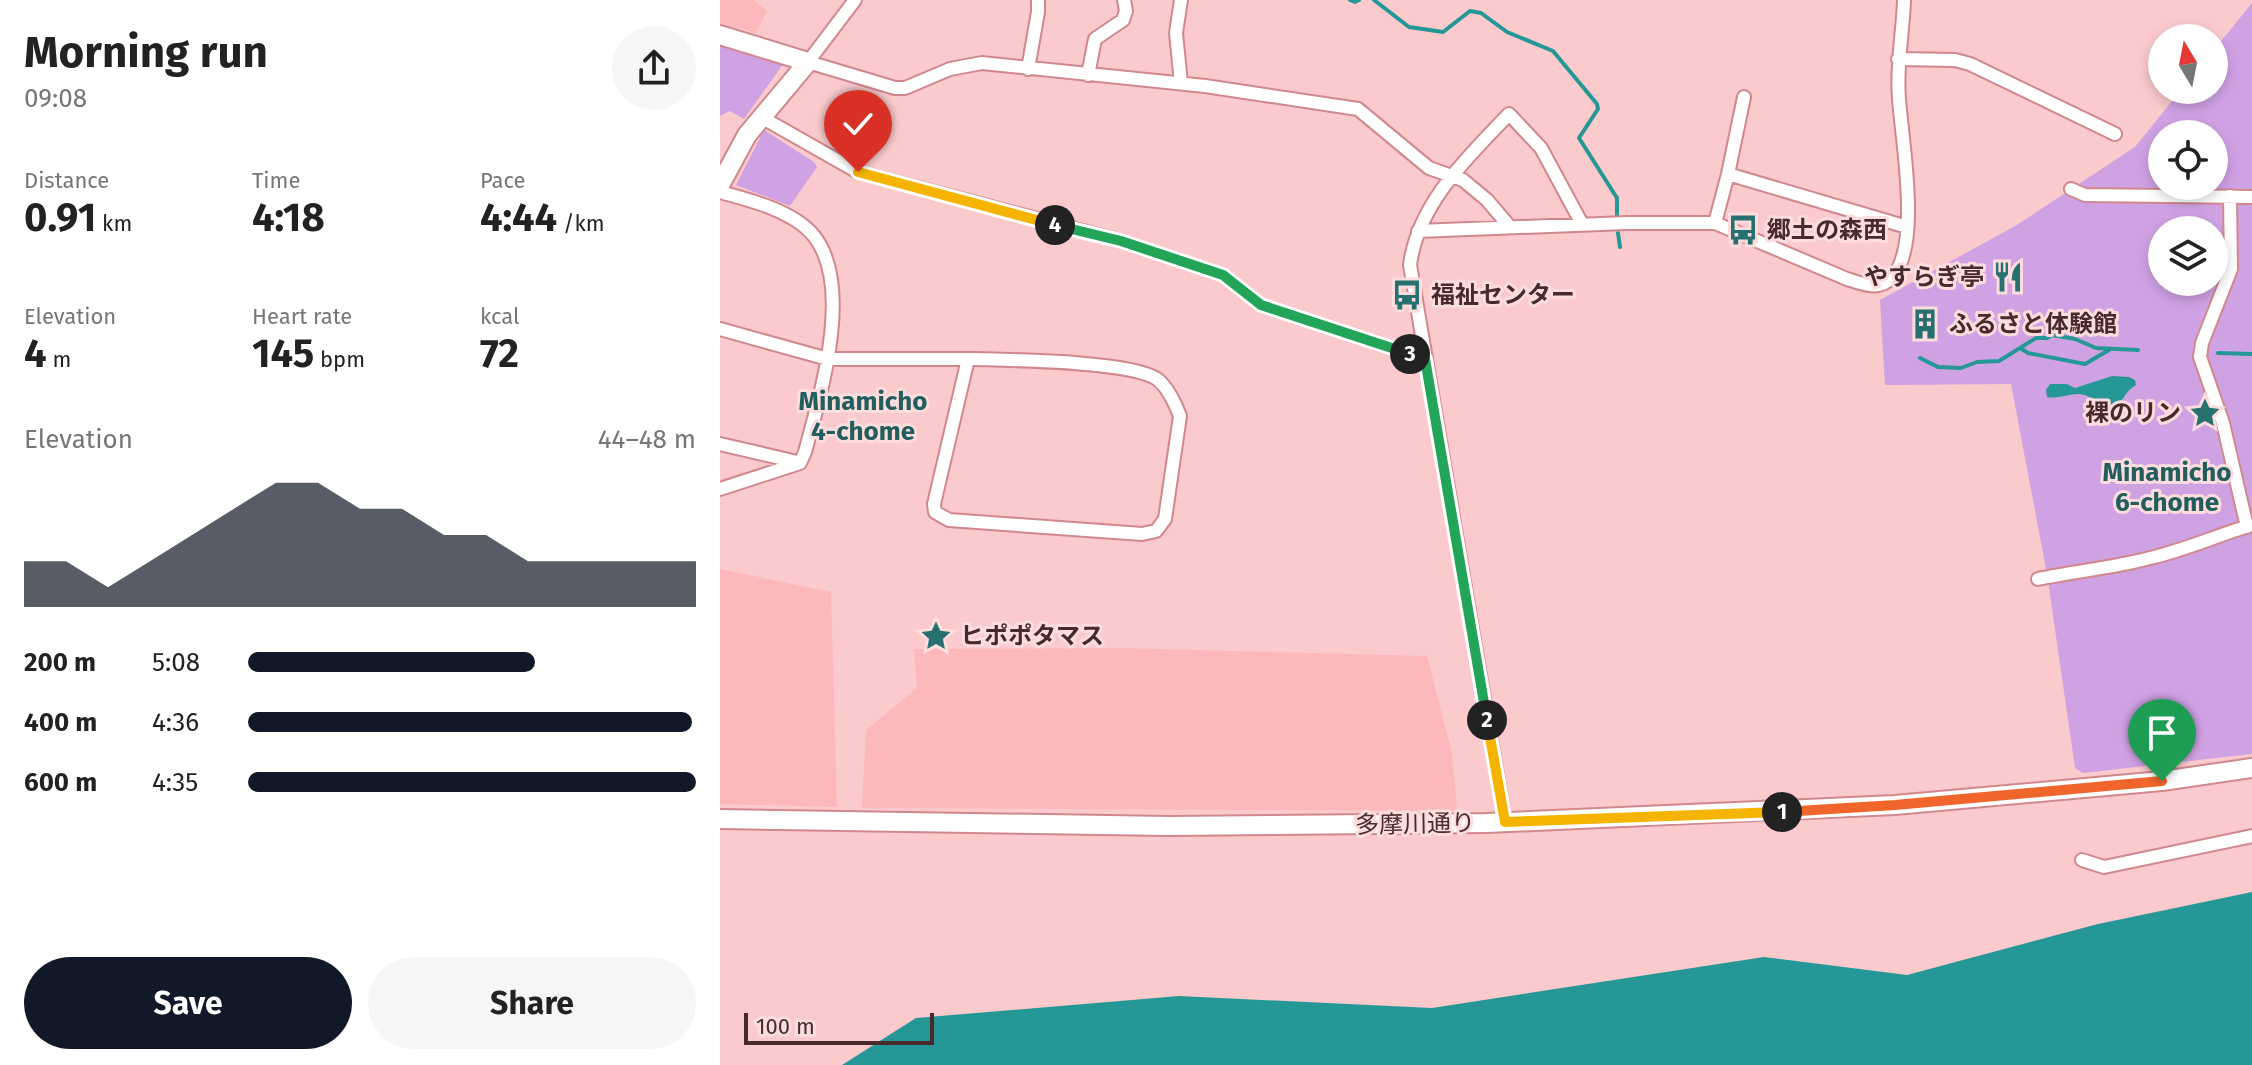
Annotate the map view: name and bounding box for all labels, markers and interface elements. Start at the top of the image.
north arrow [2148,24,2228,104]
map controls [2148,24,2228,296]
text: Morning run [24,26,268,79]
button: share [612,26,696,110]
text: 09:08 [24,83,87,114]
pin [824,90,892,172]
icon: check [836,102,880,146]
button: locate [2148,120,2228,200]
text: Distance [24,167,109,194]
text: Time [252,167,300,194]
text: Pace [480,167,526,194]
text: 0.91 [24,194,96,242]
text: 4:18 [252,194,325,242]
text: 4:44 [480,194,557,242]
pin: 4 [1035,205,1075,245]
text: km [96,210,132,237]
text: /km [557,210,605,237]
text: 4 [1049,211,1061,238]
bus stop icon: 郷土の森西 [1726,213,1760,247]
place label: 郷土の森西 [1767,216,1887,244]
button: layers [2148,216,2228,296]
restaurant icon: やすらぎ亭 [1991,260,2025,294]
place label: やすらぎ亭 [1864,263,1984,291]
bus stop icon: 福祉センター [1390,278,1424,312]
place label: 福祉センター [1431,281,1575,309]
text: Elevation [24,303,116,330]
text: Heart rate [252,303,352,330]
text: kcal [480,303,520,330]
building icon: ふるさと体験館 [1908,307,1942,341]
place label: ふるさと体験館 [1949,310,2117,338]
text: 4 [24,330,47,378]
text: 145 [252,330,314,378]
text: 72 [480,330,519,378]
pin: 3 [1390,334,1430,374]
text: 3 [1404,340,1416,367]
text: m [47,346,71,373]
text: bpm [314,346,365,373]
district label: Minamicho 4-chome [799,386,927,447]
place icon: 裸のリン [2188,396,2222,430]
place label: 裸のリン [2085,399,2181,427]
text: Elevation [24,424,133,455]
text: 44–48 m [598,424,696,455]
district label: Minamicho 6-chome [2103,457,2231,518]
place icon: ヒポポタマス [919,619,953,653]
place label: ヒポポタマス [960,622,1104,650]
text: 200 m [24,647,96,678]
text: 5:08 [152,647,200,678]
pin [2128,699,2196,781]
pin: 2 [1467,700,1507,740]
text: 2 [1481,706,1493,733]
text: 400 m [24,707,97,738]
text: 4:36 [152,707,199,738]
icon: arrive [2140,711,2184,755]
text: 600 m [24,767,97,798]
text: 4:35 [152,767,198,798]
pin: 1 [1762,792,1802,832]
text: 1 [1777,798,1787,825]
street label: 多摩川通り [1355,809,1475,839]
button: Save [24,957,352,1049]
button: Share [368,957,696,1049]
scale bar [744,1009,934,1045]
text: 100 m [756,1013,815,1040]

